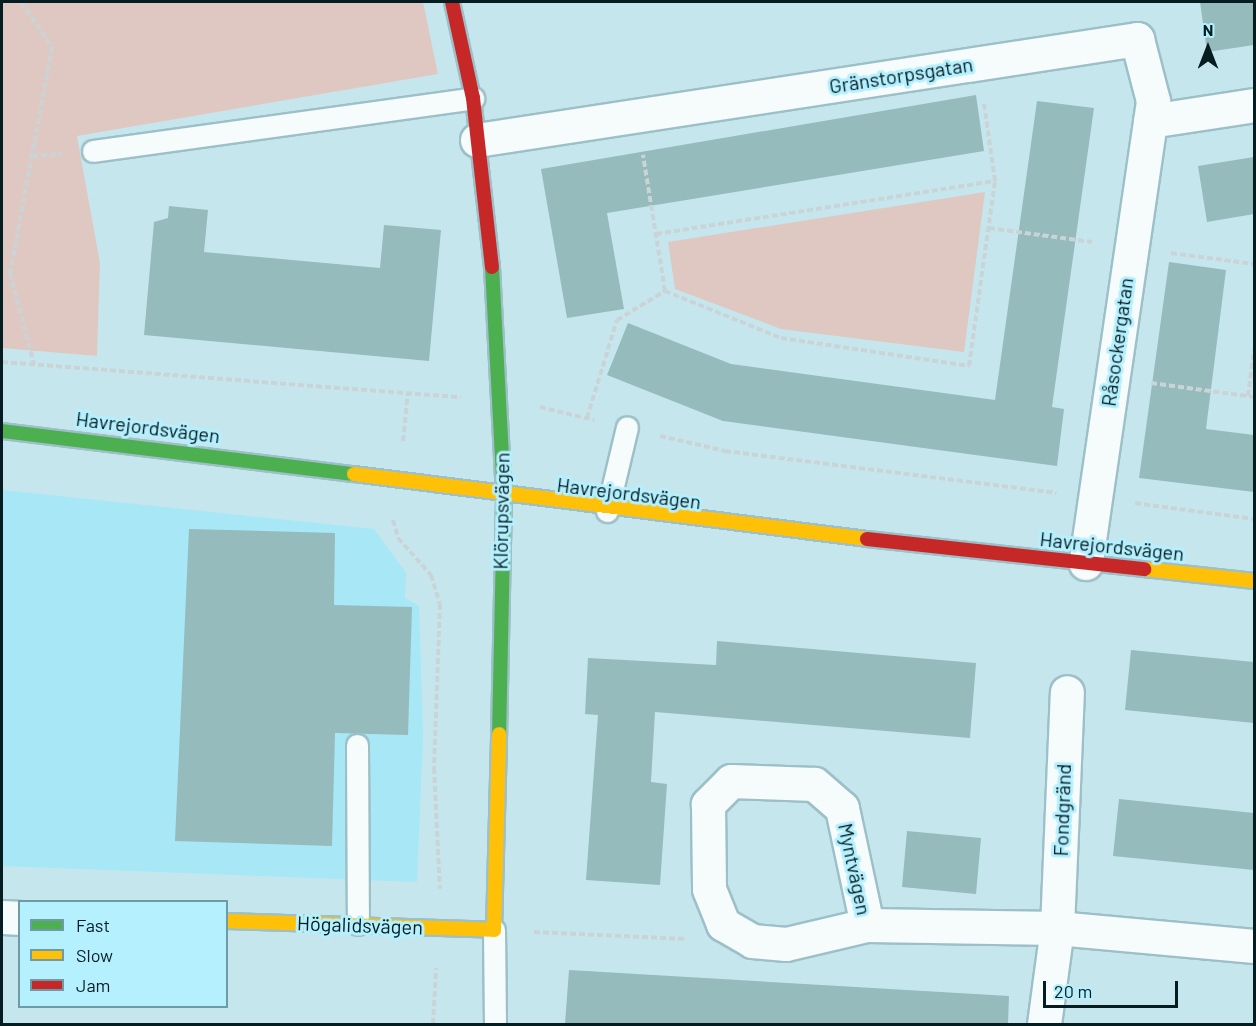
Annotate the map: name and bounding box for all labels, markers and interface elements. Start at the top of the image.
north arrow [1178,18,1238,78]
text: N [1203,20,1213,39]
street label: Gränstorpsgatan [828,52,974,98]
street label: Råsockergatan [1096,276,1138,408]
street label: Havrejordsvägen [75,406,221,448]
street label: Klörupsvägen [488,452,514,570]
street label: Havrejordsvägen [556,472,702,514]
street label: Havrejordsvägen [1039,526,1185,566]
street label: Fondgränd [1048,763,1076,857]
street label: Myntvägen [834,821,876,917]
legend [18,900,228,1008]
street label: Högalidsvägen [297,911,423,939]
text: Fast [76,914,110,936]
text: Slow [76,944,113,966]
scale bar [1046,969,1181,1007]
text: Jam [76,974,110,996]
text: 20 m [1054,980,1092,1002]

